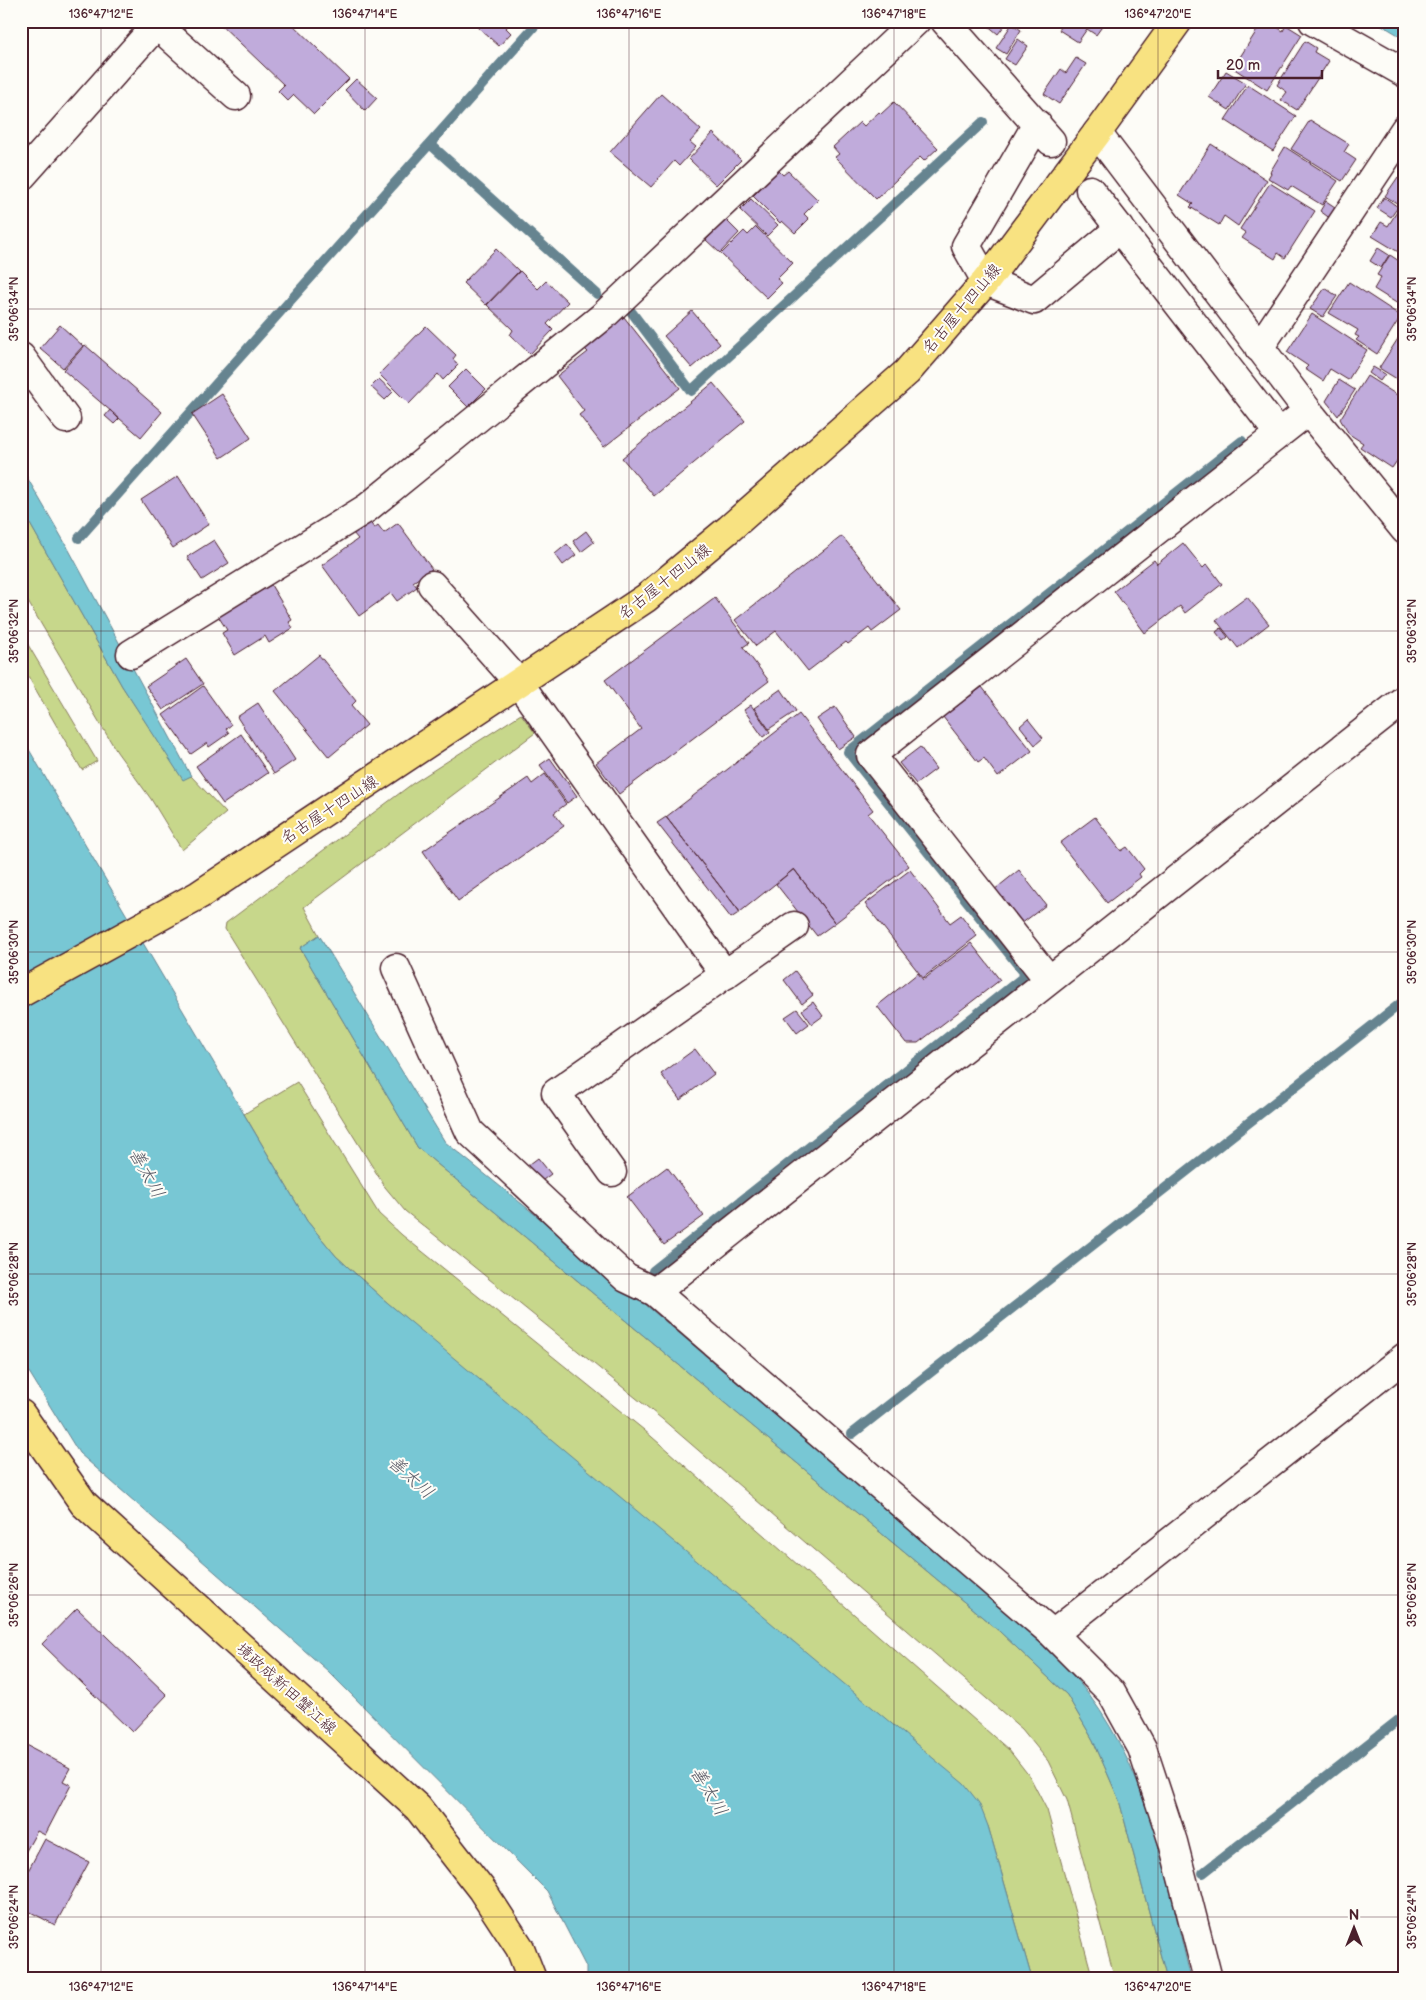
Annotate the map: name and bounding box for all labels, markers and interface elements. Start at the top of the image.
text: 136°47'12"E [69,7,133,22]
text: 136°47'14"E [333,7,398,22]
text: 136°47'16"E [597,7,662,22]
text: 136°47'18"E [862,7,926,22]
text: 136°47'20"E [1124,7,1192,22]
scale bar [1218,48,1322,80]
text: 20 m [1226,56,1260,75]
street label: 名古屋十四山線 [919,260,1005,358]
text: 35°06'34"N [7,277,22,341]
text: 35°06'34"N [1405,277,1420,341]
street label: 名古屋十四山線 [615,540,715,624]
text: 35°06'32"N [7,599,22,663]
text: 35°06'32"N [1405,599,1420,663]
street label: 名古屋十四山線 [278,772,382,849]
text: 35°06'30"N [7,920,22,984]
text: 35°06'30"N [1405,920,1420,984]
water label: 善太川 [124,1145,169,1202]
text: 35°06'28"N [7,1242,22,1306]
text: 35°06'28"N [1405,1242,1420,1306]
water label: 善太川 [384,1452,438,1503]
text: 35°06'26"N [7,1563,22,1627]
text: 35°06'26"N [1405,1563,1420,1627]
street label: 境政成新田蟹江線 [232,1639,340,1739]
water label: 善太川 [686,1763,731,1820]
text: 35°06'24"N [7,1885,22,1949]
text: 35°06'24"N [1405,1885,1420,1949]
north arrow [1328,1902,1378,1952]
text: N [1349,1907,1359,1924]
text: 136°47'12"E [69,1980,133,1995]
text: 136°47'14"E [333,1980,398,1995]
text: 136°47'16"E [597,1980,662,1995]
text: 136°47'18"E [862,1980,926,1995]
text: 136°47'20"E [1124,1980,1192,1995]

